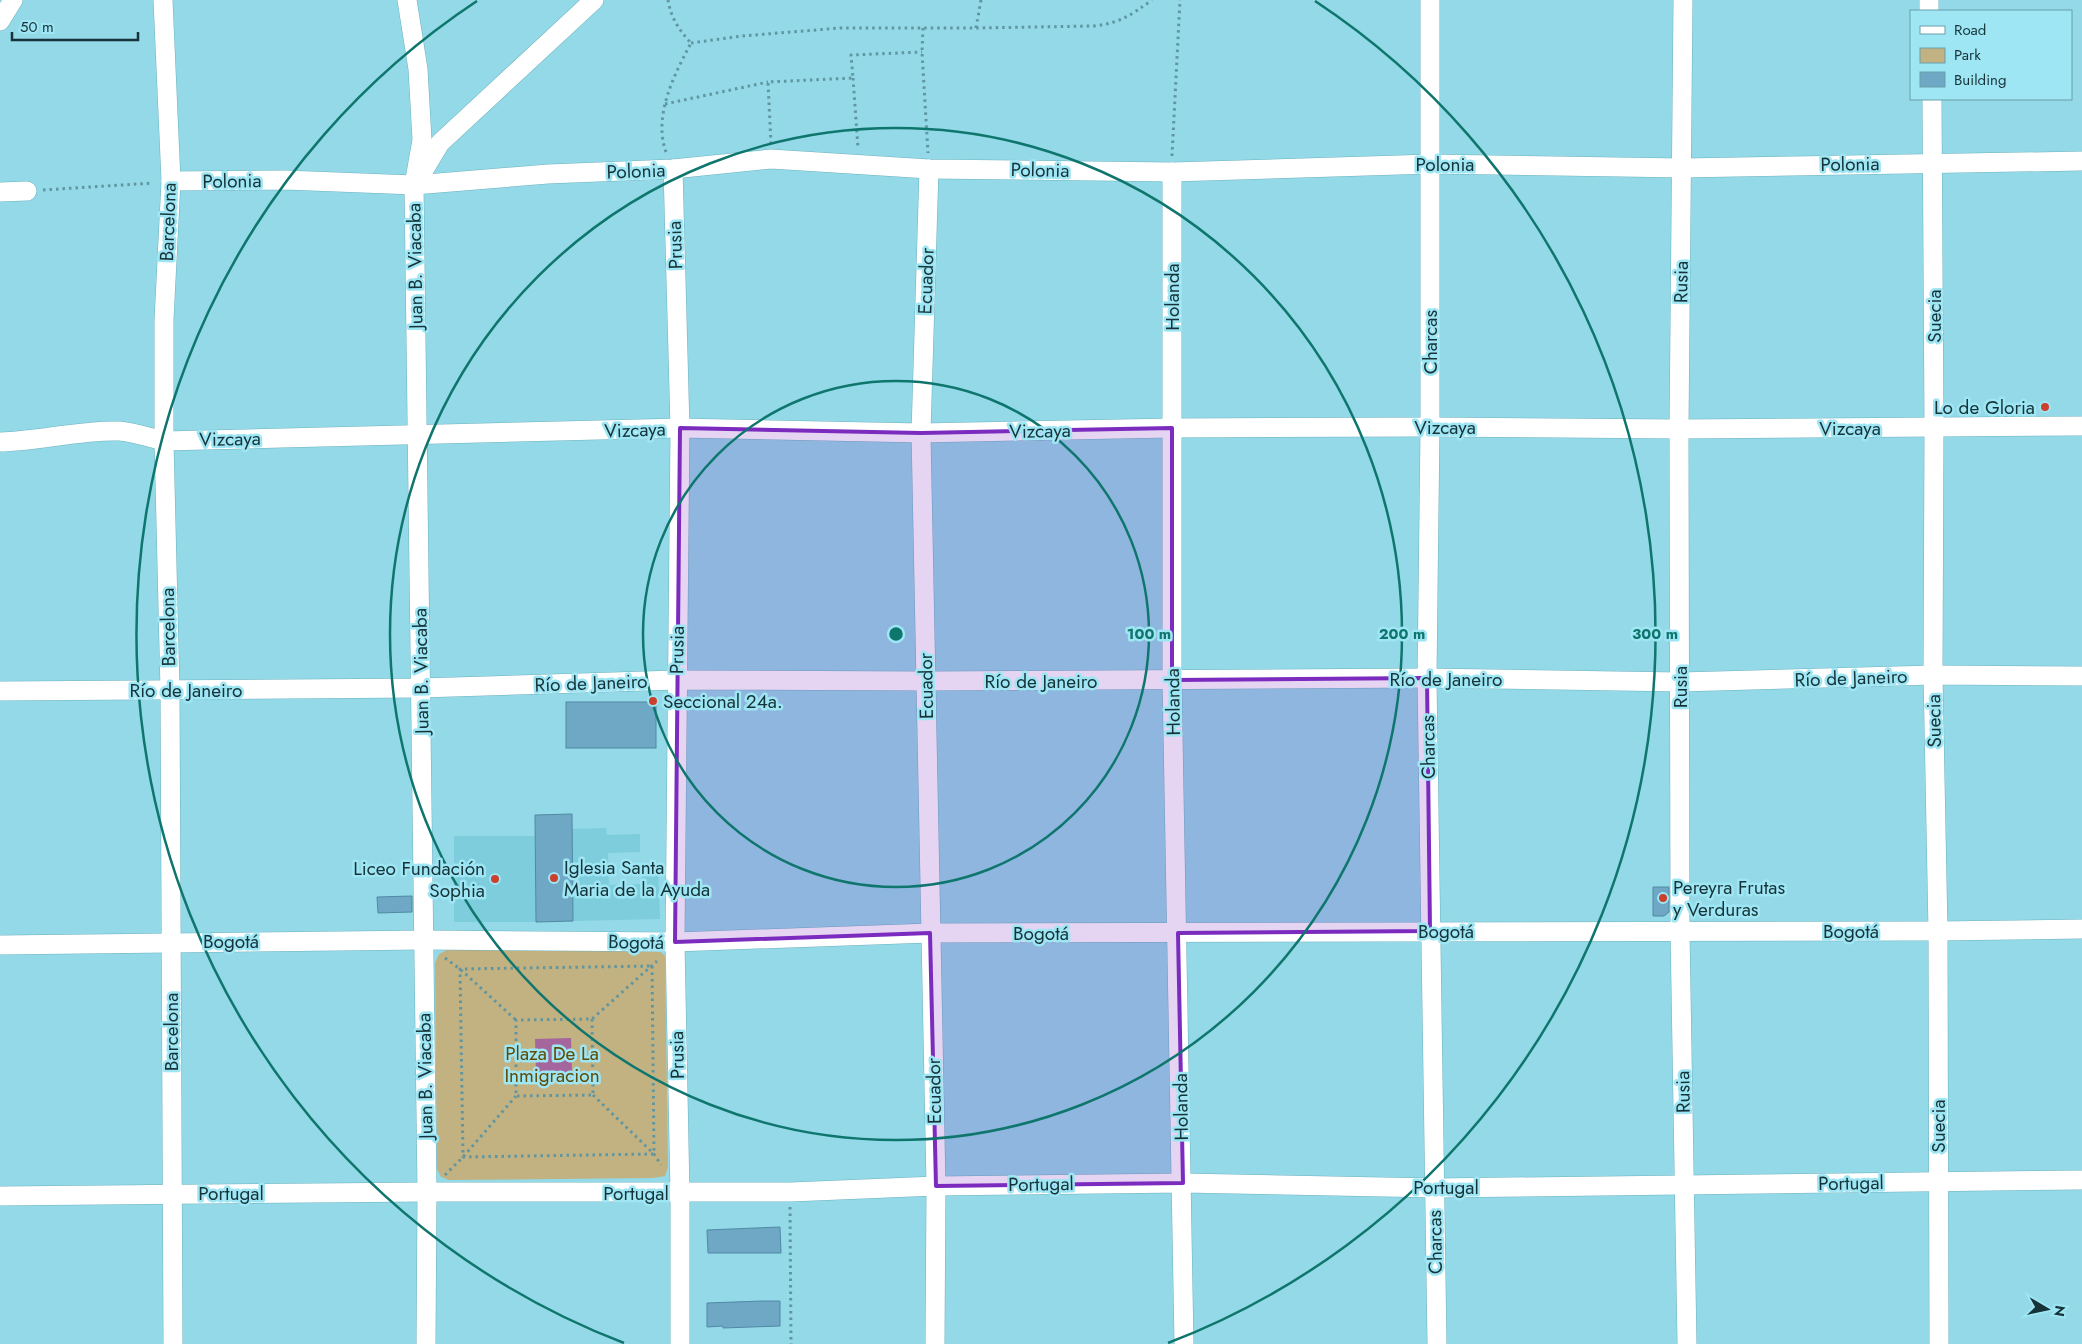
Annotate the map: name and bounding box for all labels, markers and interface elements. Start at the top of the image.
scale bar [12,10,139,42]
legend [1910,10,2072,100]
text: 50 m [20,16,54,38]
text: Road [1954,19,1986,41]
text: Park [1954,44,1981,66]
text: Building [1954,69,2006,91]
street label: Polonia [1820,150,1880,178]
street label: Polonia [1415,151,1475,178]
street label: Polonia [606,156,666,186]
street label: Polonia [1010,156,1070,184]
street label: Polonia [202,167,262,195]
street label: Barcelona [153,182,183,262]
street label: Juan B. Viacaba [400,203,430,332]
street label: Prusia [661,220,689,270]
street label: Ecuador [911,247,941,315]
street label: Rusia [1667,261,1695,303]
street label: Holanda [1159,263,1186,331]
street label: Suecia [1921,289,1948,343]
street label: Charcas [1417,310,1444,374]
place label: Lo de Gloria [1934,394,2035,421]
marker: Lo de Gloria [2039,401,2051,413]
street label: Vizcaya [1414,414,1476,441]
street label: Vizcaya [604,415,666,445]
street label: Vizcaya [1819,415,1881,442]
street label: Vizcaya [1009,417,1071,445]
street label: Vizcaya [199,425,261,453]
street label: Barcelona [154,587,182,667]
street label: Juan B. Viacaba [406,608,436,737]
text: 100 m [1127,623,1171,645]
text: 200 m [1379,623,1425,645]
text: 300 m [1632,623,1678,645]
centre of rings [887,625,905,643]
street label: Prusia [663,626,691,674]
street label: Ecuador [912,652,940,719]
street label: Río de Janeiro [1794,663,1908,693]
street label: Río de Janeiro [1390,666,1502,693]
street label: Rusia [1667,666,1694,708]
street label: Río de Janeiro [534,668,648,698]
street label: Río de Janeiro [985,668,1097,695]
street label: Holanda [1159,668,1187,736]
street label: Río de Janeiro [130,677,242,704]
place label: Seccional 24a. [663,688,783,715]
street label: Suecia [1920,694,1948,748]
marker: Seccional 24a. [647,695,659,707]
street label: Charcas [1414,714,1442,779]
place label: Iglesia Santa Maria de la Ayuda [564,854,710,903]
place label: Liceo Fundación Sophia [353,855,485,904]
marker: Iglesia Santa Maria de la Ayuda [548,872,560,884]
marker: Liceo Fundación Sophia [489,873,501,885]
place label: Pereyra Frutas y Verduras [1673,874,1785,923]
marker: Pereyra Frutas y Verduras [1657,892,1669,904]
street label: Bogotá [1418,918,1474,945]
street label: Bogotá [1823,918,1879,945]
street label: Bogotá [1013,920,1069,947]
street label: Bogotá [203,928,259,955]
street label: Bogotá [608,928,664,956]
street label: Barcelona [158,993,185,1071]
street label: Juan B. Viacaba [410,1013,440,1142]
street label: Prusia [663,1031,691,1079]
park label: Plaza De La Inmigracion [504,1040,600,1089]
street label: Ecuador [920,1057,948,1124]
street label: Rusia [1669,1071,1697,1113]
street label: Holanda [1167,1073,1195,1141]
street label: Suecia [1925,1099,1952,1153]
street label: Portugal [1818,1169,1884,1197]
street label: Portugal [1008,1170,1074,1198]
street label: Portugal [1413,1174,1479,1201]
street label: Portugal [198,1180,264,1207]
street label: Portugal [603,1180,669,1207]
street label: Charcas [1421,1209,1449,1274]
north arrow [2022,1284,2072,1334]
text: N [2049,1304,2071,1318]

